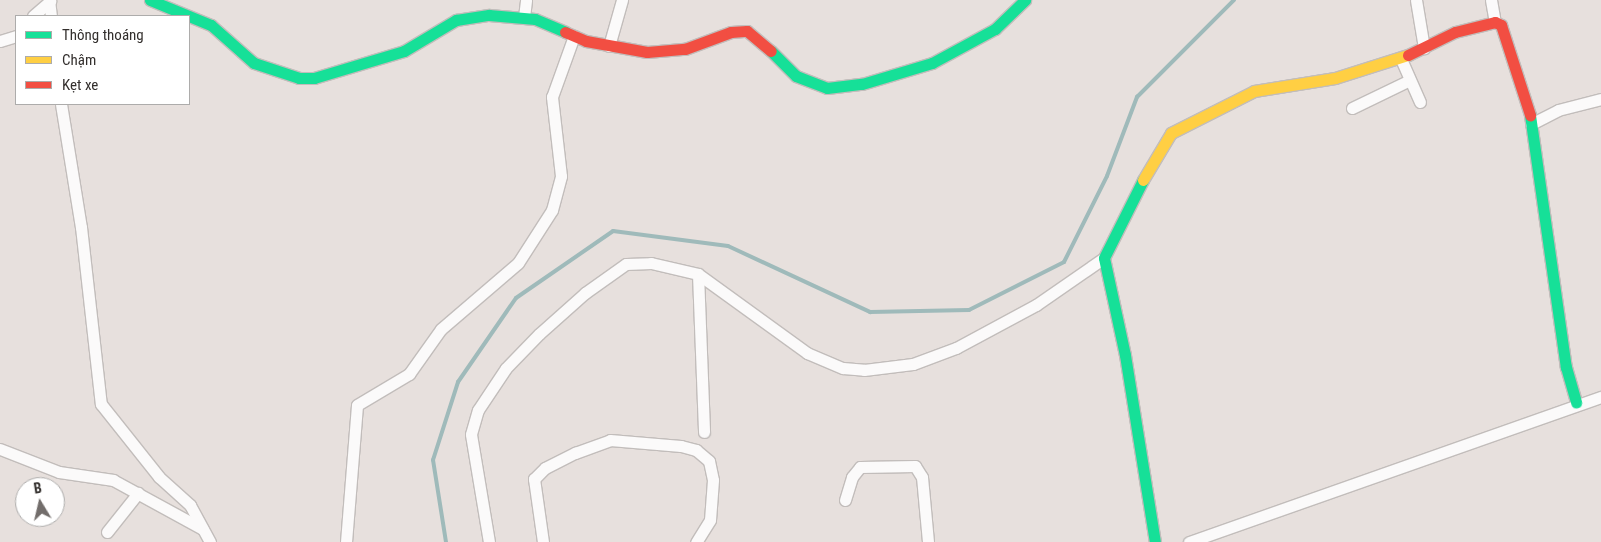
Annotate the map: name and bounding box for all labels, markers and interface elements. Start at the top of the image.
legend [15,15,190,105]
text: Thông thoáng [62,26,144,44]
text: Chậm [62,51,96,69]
text: Kẹt xe [62,76,98,94]
north arrow [15,477,65,527]
text: B [33,480,43,497]

